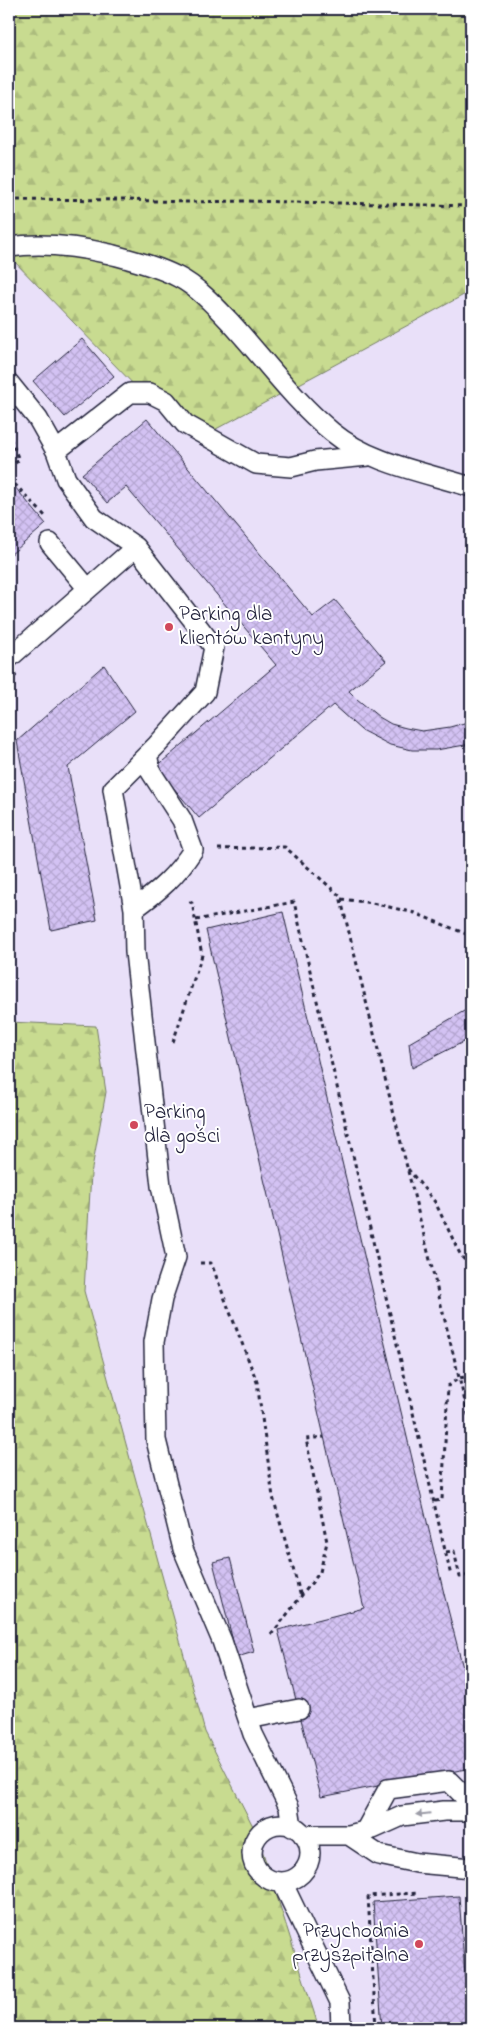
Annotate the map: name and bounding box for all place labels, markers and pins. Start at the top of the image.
place label: Parking dla klientów kantyny [179,600,324,656]
marker: Parking dla klientów kantyny [163,621,175,633]
place label: Parking dla gości [144,1098,220,1154]
marker: Parking dla gości [128,1119,140,1131]
place label: Przychodnia przyszpitalna [292,1917,409,1973]
marker: Przychodnia przyszpitalna [413,1938,425,1950]

